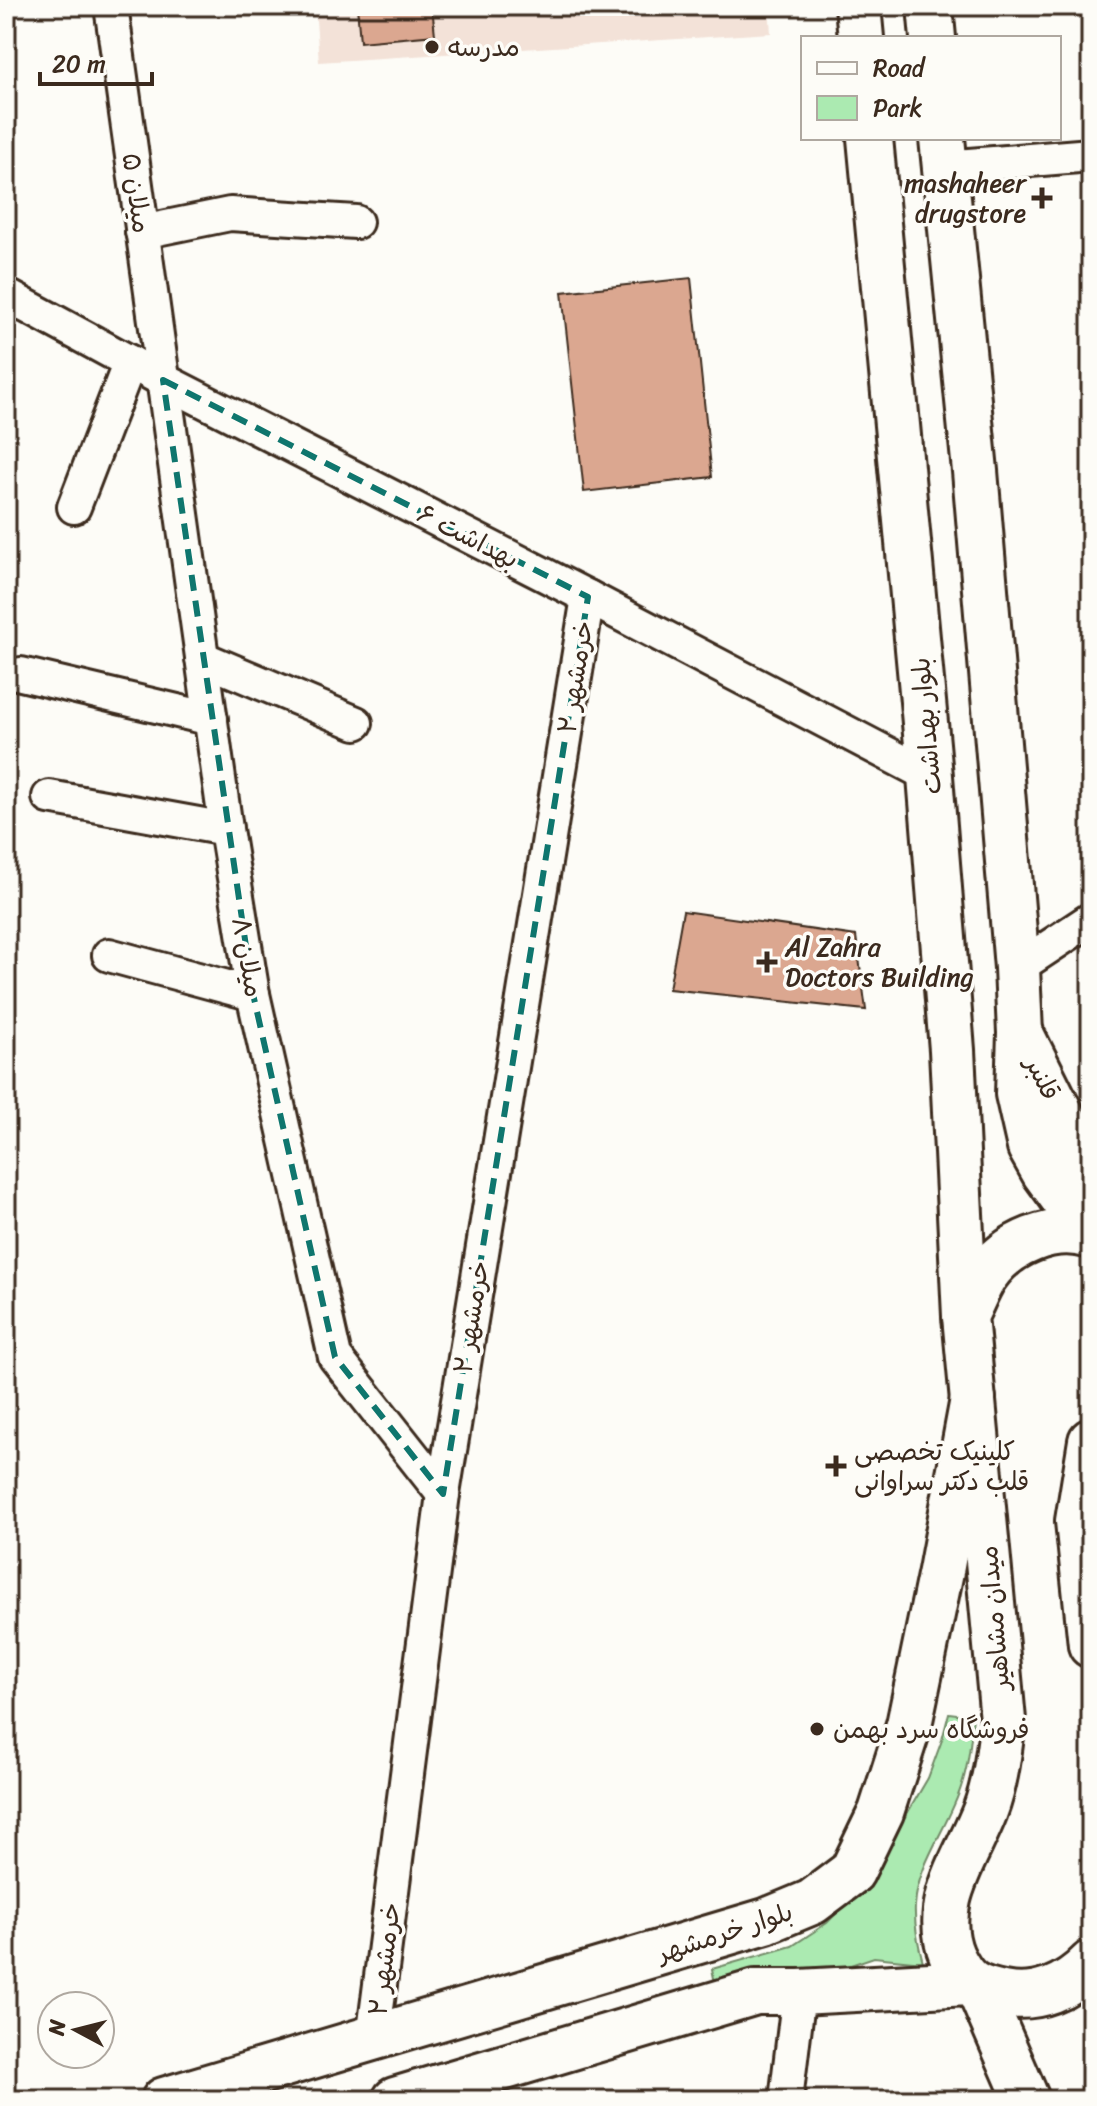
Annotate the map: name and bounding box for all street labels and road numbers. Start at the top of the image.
street label: میلان ۵ [109,150,165,236]
street label: بهداشت ۶ [409,491,527,581]
street label: خرمشهر ۲ [543,617,607,737]
street label: بلوار بهداشت [897,655,955,797]
street label: میلان ۸ [218,913,278,1001]
street label: قلنبر [1011,1046,1074,1108]
street label: خرمشهر ۲ [439,1257,503,1377]
street label: میدان مشاهیر [965,1544,1023,1694]
street label: بلوار خرمشهر [649,1888,799,1976]
street label: خرمشهر ۲ [354,1900,414,2018]

